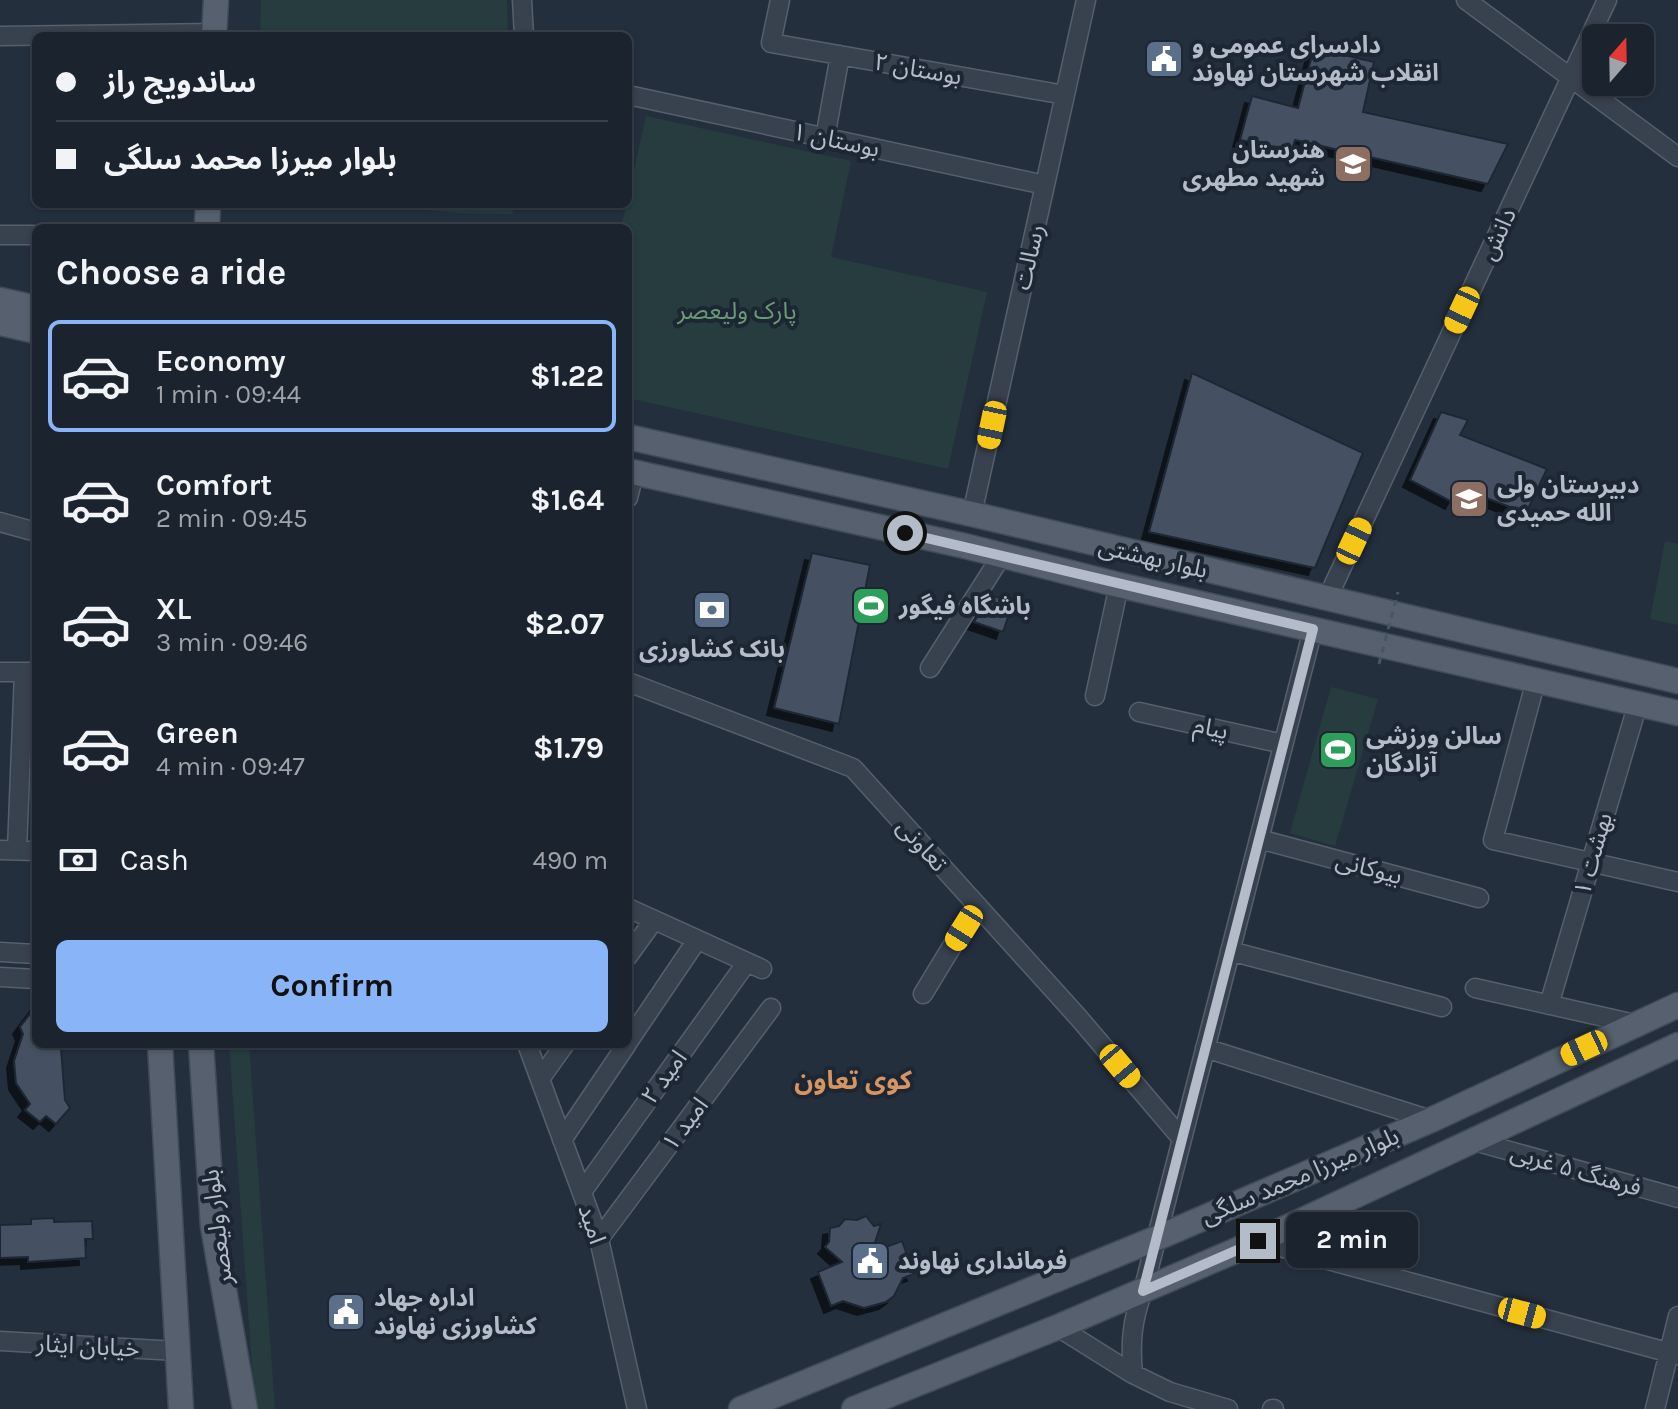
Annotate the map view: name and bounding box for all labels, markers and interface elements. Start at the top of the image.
north arrow [1582,24,1654,96]
map controls [1582,24,1654,96]
place label: دادسرای عمومی و انقلاب شهرستان نهاوند [1192,31,1439,88]
public building icon: دادسرای عمومی و انقلاب شهرستان نهاوند [1143,38,1185,80]
street label: بوستان ۲ [872,48,964,90]
text: ساندویج راز [104,64,256,100]
street label: بوستان ۱ [790,117,882,163]
place label: هنرستان شهید مطهری [1182,136,1325,192]
text: بلوار میرزا محمد سلگی [104,141,397,177]
school or university icon: هنرستان شهید مطهری [1332,143,1374,185]
street label: دانش [1474,204,1522,264]
street label: رسالت [1008,222,1050,292]
text: Choose a ride [56,251,286,293]
car [1441,283,1483,337]
park label: پارک ولیعصر [676,297,797,326]
icon: car [60,340,132,412]
text: Economy [156,343,286,379]
text: $1.22 [530,358,604,394]
text: 1 min · 09:44 [156,379,301,410]
car [975,399,1009,451]
icon: car [60,464,132,536]
text: Comfort [156,467,272,503]
place label: دبیرستان ولی الله حمیدی [1497,471,1639,527]
school or university icon: دبیرستان ولی الله حمیدی [1448,478,1490,520]
text: $1.64 [530,482,604,518]
text: 2 min · 09:45 [156,503,308,534]
car [1333,514,1375,568]
route start [887,515,923,551]
street label: بلوار بهشتی [1096,532,1210,584]
sports icon: باشگاه فیگور [850,585,892,627]
icon: car [60,588,132,660]
bank icon: بانک کشاورزی [691,589,733,631]
text: XL [156,591,191,627]
place label: باشگاه فیگور [898,592,1031,620]
text: $2.07 [525,606,604,642]
text: 3 min · 09:46 [156,627,308,658]
place label: بانک کشاورزی [639,635,785,663]
street label: پیام [1190,711,1231,749]
icon: car [60,712,132,784]
text: Green [156,715,239,751]
place label: سالن ورزشی آزادگان [1366,722,1502,778]
sports icon: سالن ورزشی آزادگان [1317,729,1359,771]
text: $1.79 [533,730,604,766]
text: 4 min · 09:47 [156,751,305,782]
street label: بهشت ۱ [1568,809,1618,899]
street label: تعاونی [891,813,953,877]
icon: cash [56,838,100,882]
text: Cash [120,842,189,878]
text: 490 m [532,845,608,876]
street label: بیوکانی [1333,846,1405,890]
car [941,901,987,955]
button: Confirm [56,940,608,1032]
car [1557,1027,1611,1069]
car [1095,1040,1145,1092]
street label: امید ۲ [635,1045,693,1109]
district label: کوی تعاون [794,1065,913,1096]
street label: امید ۱ [656,1092,714,1156]
street label: بلوار میرزا محمد سلگی [1197,1122,1403,1230]
street label: فرهنگ ۵ غربی [1507,1138,1645,1202]
street label: بلوار ولیعصر [196,1168,238,1287]
street label: امید [572,1201,612,1247]
callout: 2 min [1286,1213,1418,1269]
route end [1240,1223,1276,1259]
text: 2 min [1316,1224,1388,1255]
public building icon: فرمانداری نهاوند [849,1240,891,1282]
place label: فرمانداری نهاوند [898,1247,1067,1275]
place label: اداره جهاد کشاورزی نهاوند [374,1284,538,1340]
public building icon: اداره جهاد کشاورزی نهاوند [325,1291,367,1333]
car [1496,1295,1548,1331]
street label: خیابان ایثار [35,1329,140,1363]

